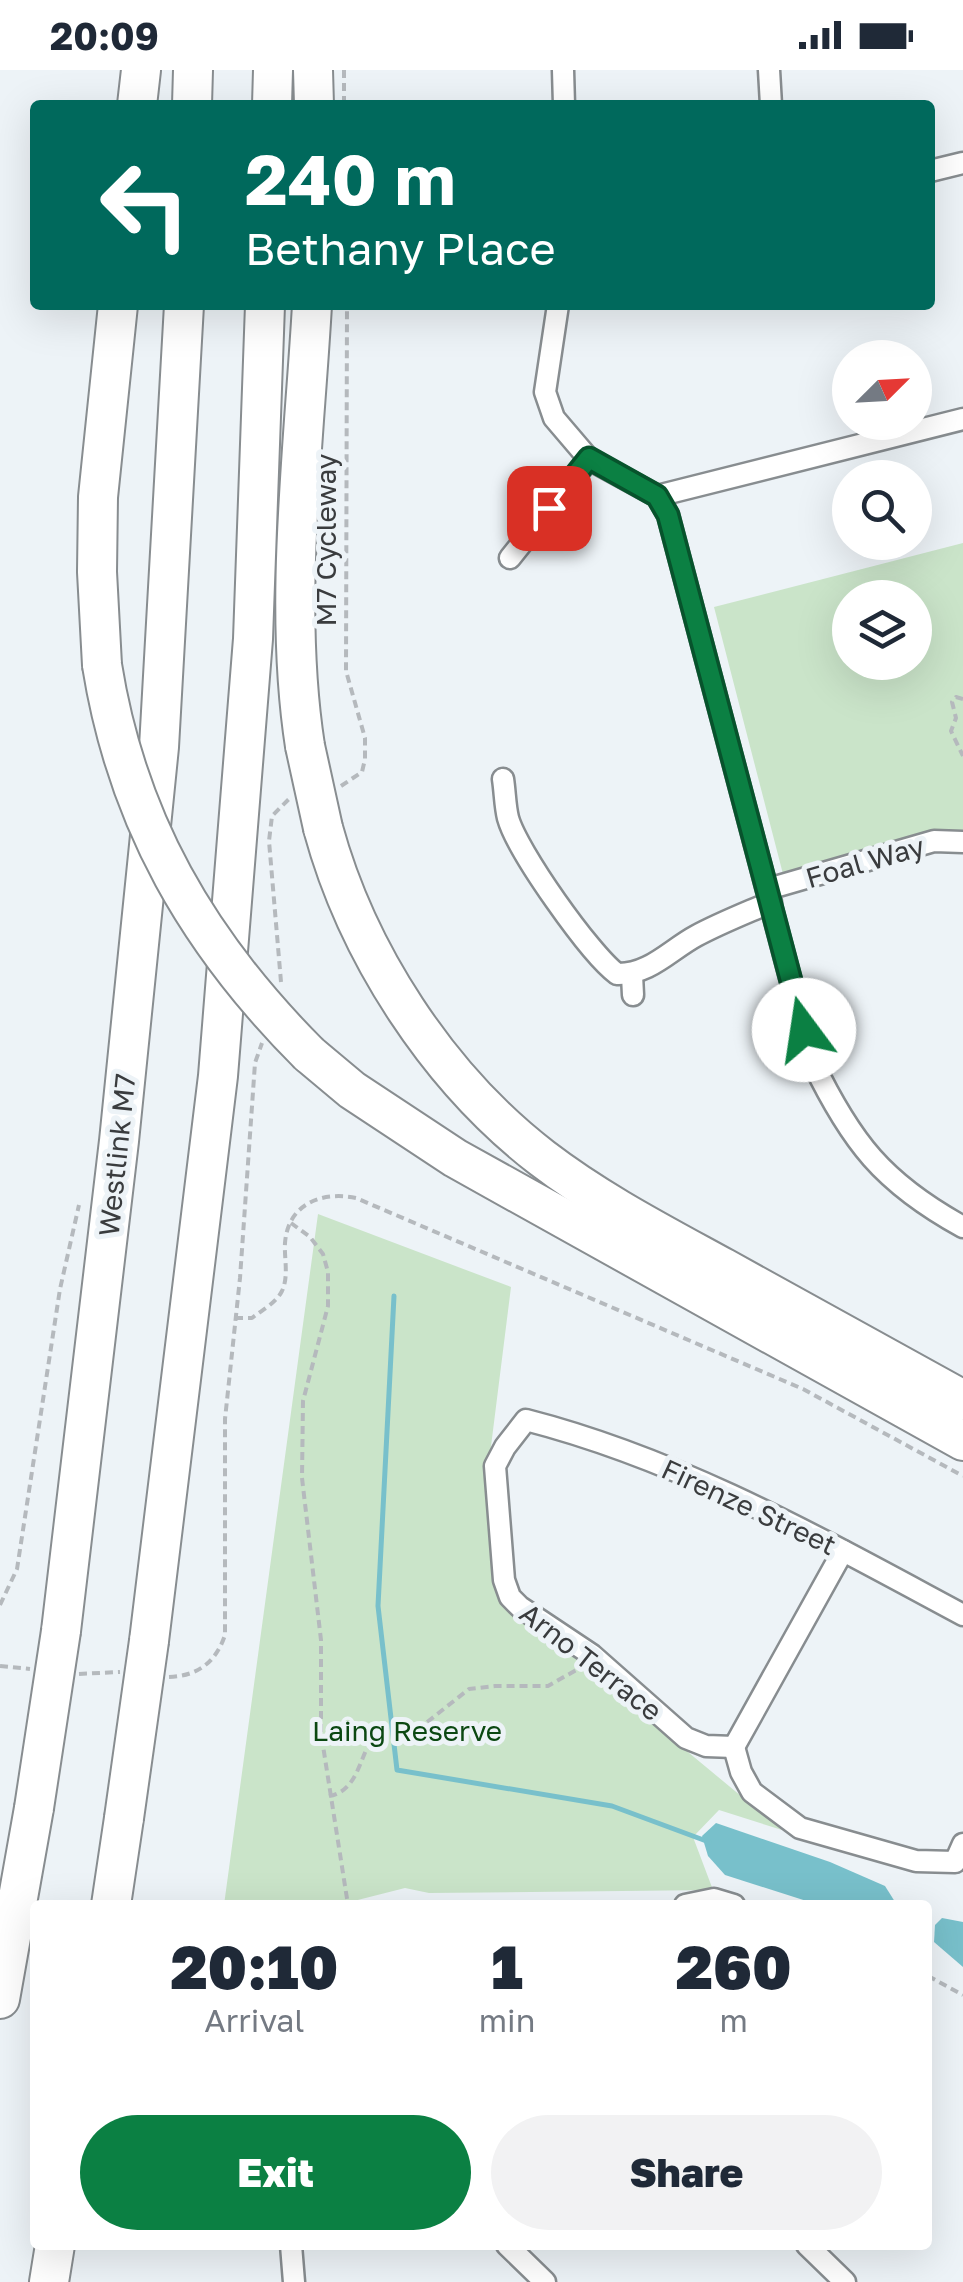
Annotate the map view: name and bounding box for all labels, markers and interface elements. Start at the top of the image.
text: 20:09 [50,13,159,58]
text: 240 m [245,136,456,220]
icon: left [80,140,210,270]
text: Bethany Place [245,221,556,275]
north arrow [832,340,932,440]
map controls [832,340,932,680]
street label: M7 Cycleway [309,453,342,627]
button: search [832,460,932,560]
pin [507,466,592,551]
icon: arrive [522,481,577,536]
button: layers [832,580,932,680]
street label: Foal Way [802,829,928,894]
position arrow [752,978,856,1082]
street label: Westlink M7 [92,1072,141,1238]
street label: Firenze Street [657,1452,842,1561]
street label: Arno Terrace [514,1596,669,1727]
park label: Laing Reserve [312,1714,502,1747]
text: 20:10 [170,1930,338,2002]
text: 1 [491,1930,523,2002]
text: 260 [676,1930,792,2002]
text: Arrival [204,2001,305,2039]
text: min [479,2001,535,2039]
text: m [719,2001,748,2039]
button: Exit [80,2115,471,2230]
button: Share [491,2115,882,2230]

